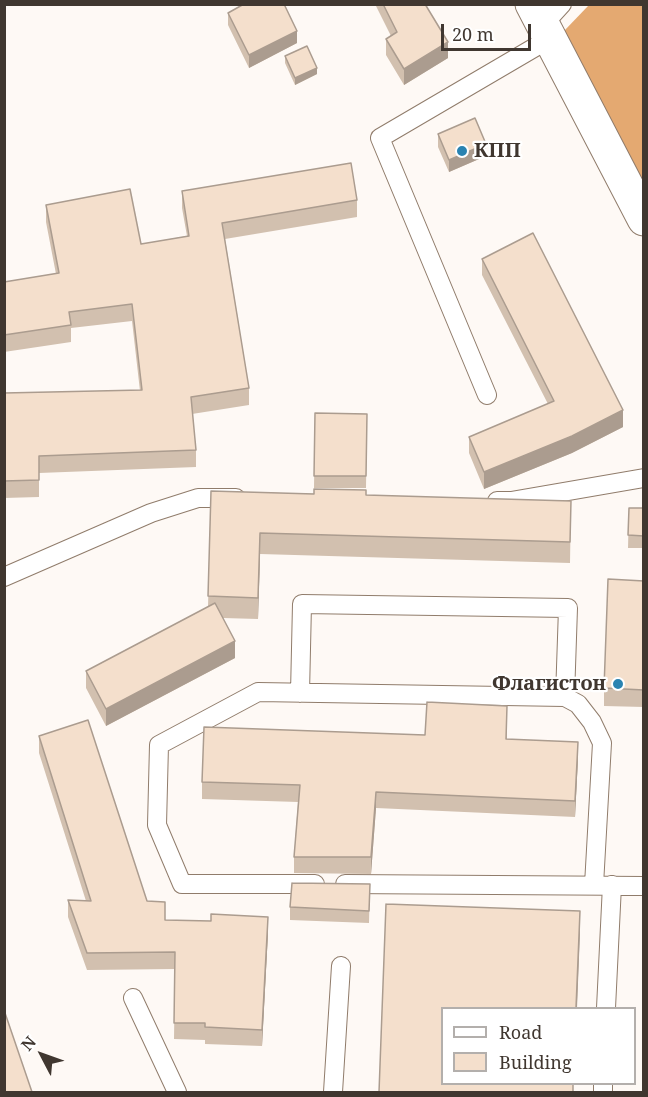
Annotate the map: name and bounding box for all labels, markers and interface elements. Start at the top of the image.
scale bar [444,12,534,50]
text: 20 m [452,22,494,46]
place label: КПП [474,139,521,163]
marker: КПП [455,144,469,158]
place label: Флагистон [492,672,606,696]
marker: Флагистон [611,677,625,691]
legend [441,1007,636,1085]
text: Road [499,1020,542,1044]
north arrow [12,1025,72,1085]
text: N [16,1031,41,1055]
text: Building [499,1050,572,1074]

